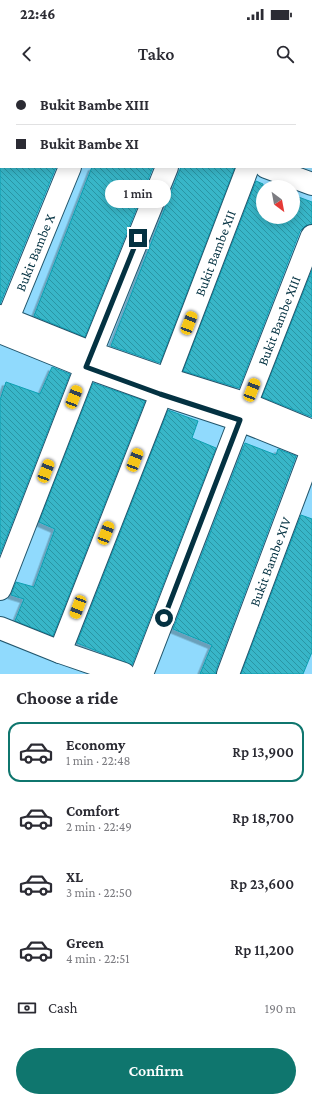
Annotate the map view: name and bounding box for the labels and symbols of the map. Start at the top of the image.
callout: 1 min [105,180,171,208]
north arrow [256,180,300,224]
street label: Bukit Bambe XII [191,208,239,298]
street label: Bukit Bambe X [12,211,58,294]
route end [129,229,147,247]
street label: Bukit Bambe XIII [254,274,304,368]
car [179,310,199,336]
car [242,377,262,403]
car [64,384,84,410]
car [125,447,145,473]
car [36,458,56,484]
street label: Bukit Bambe XIV [246,515,294,609]
car [96,520,116,546]
car [68,594,88,620]
route start [155,609,173,627]

